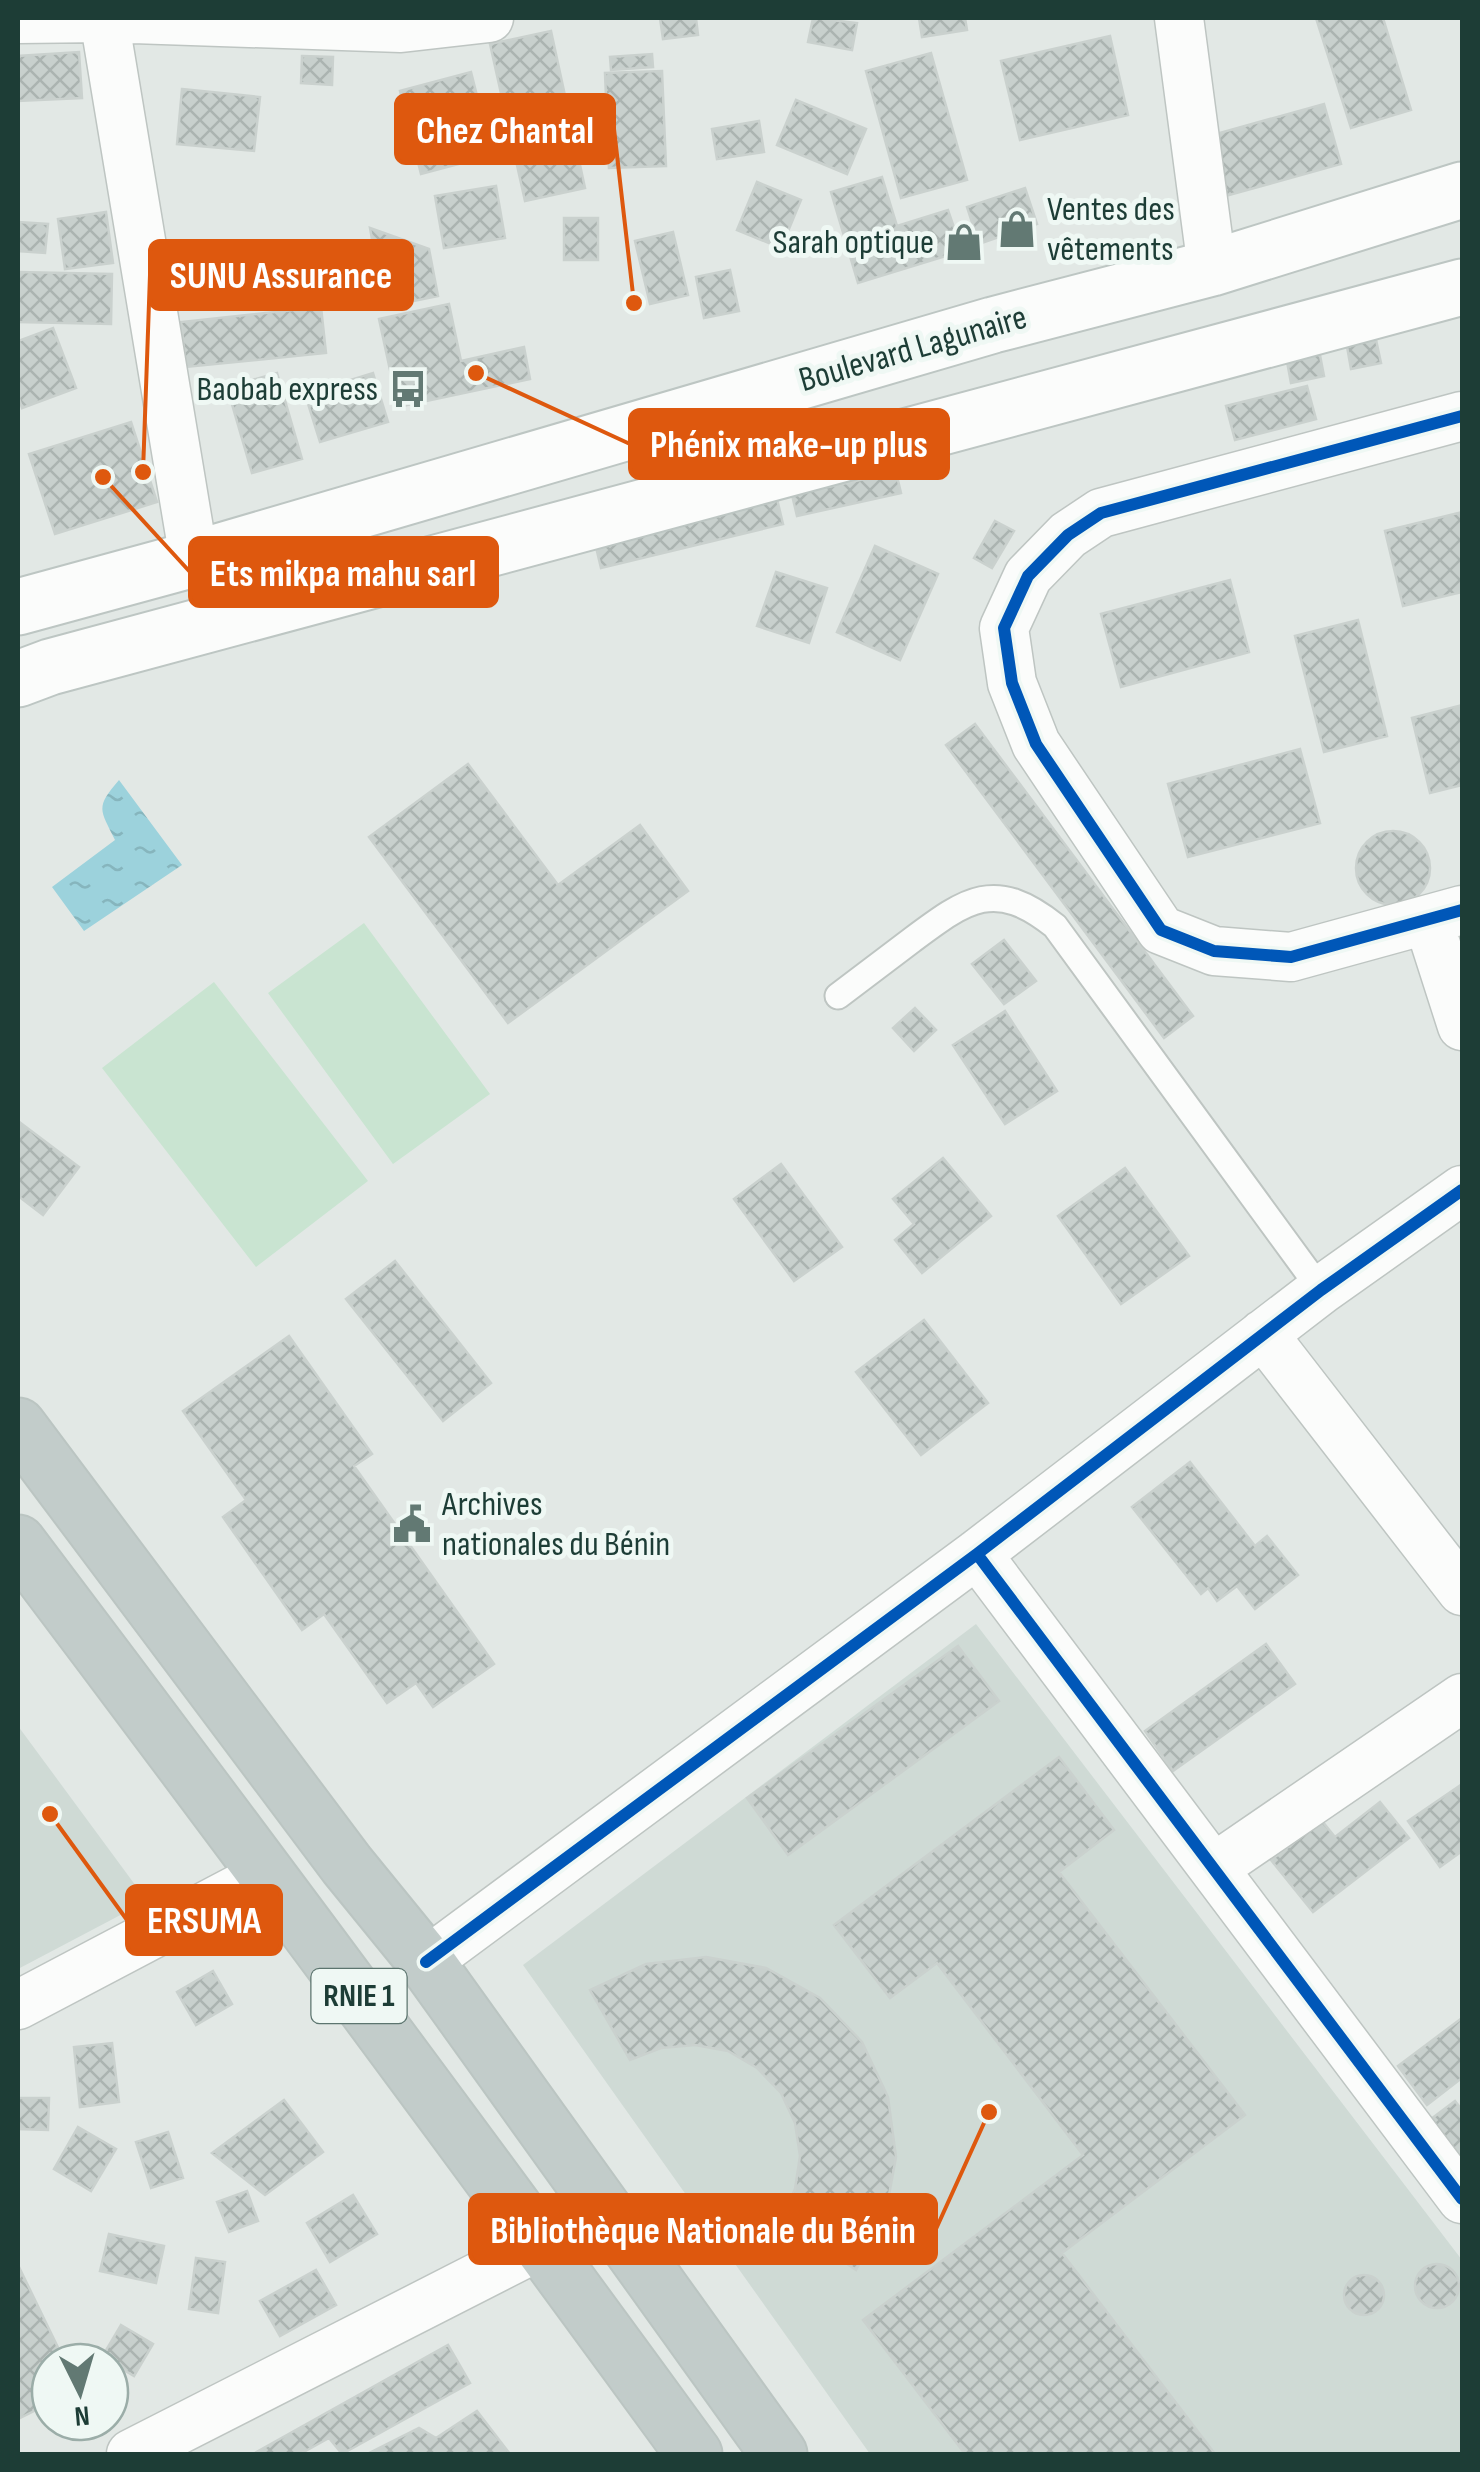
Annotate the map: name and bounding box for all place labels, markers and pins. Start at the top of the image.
callout: Chez Chantal [396,95,614,163]
place label: Ventes des vêtements [1047,188,1175,271]
shop icon: Ventes des vêtements [996,208,1038,250]
place label: Sarah optique [773,221,934,264]
shop icon: Sarah optique [943,221,985,263]
callout: SUNU Assurance [150,241,412,309]
place label: Baobab express [197,368,378,411]
bus stop icon: Baobab express [387,368,429,410]
callout: Phénix make-up plus [630,410,948,478]
callout: Ets mikpa mahu sarl [190,538,497,606]
place label: Archives nationales du Bénin [441,1483,670,1566]
public building icon: Archives nationales du Bénin [391,1503,433,1545]
callout: ERSUMA [127,1886,281,1954]
callout: Bibliothèque Nationale du Bénin [470,2195,936,2263]

